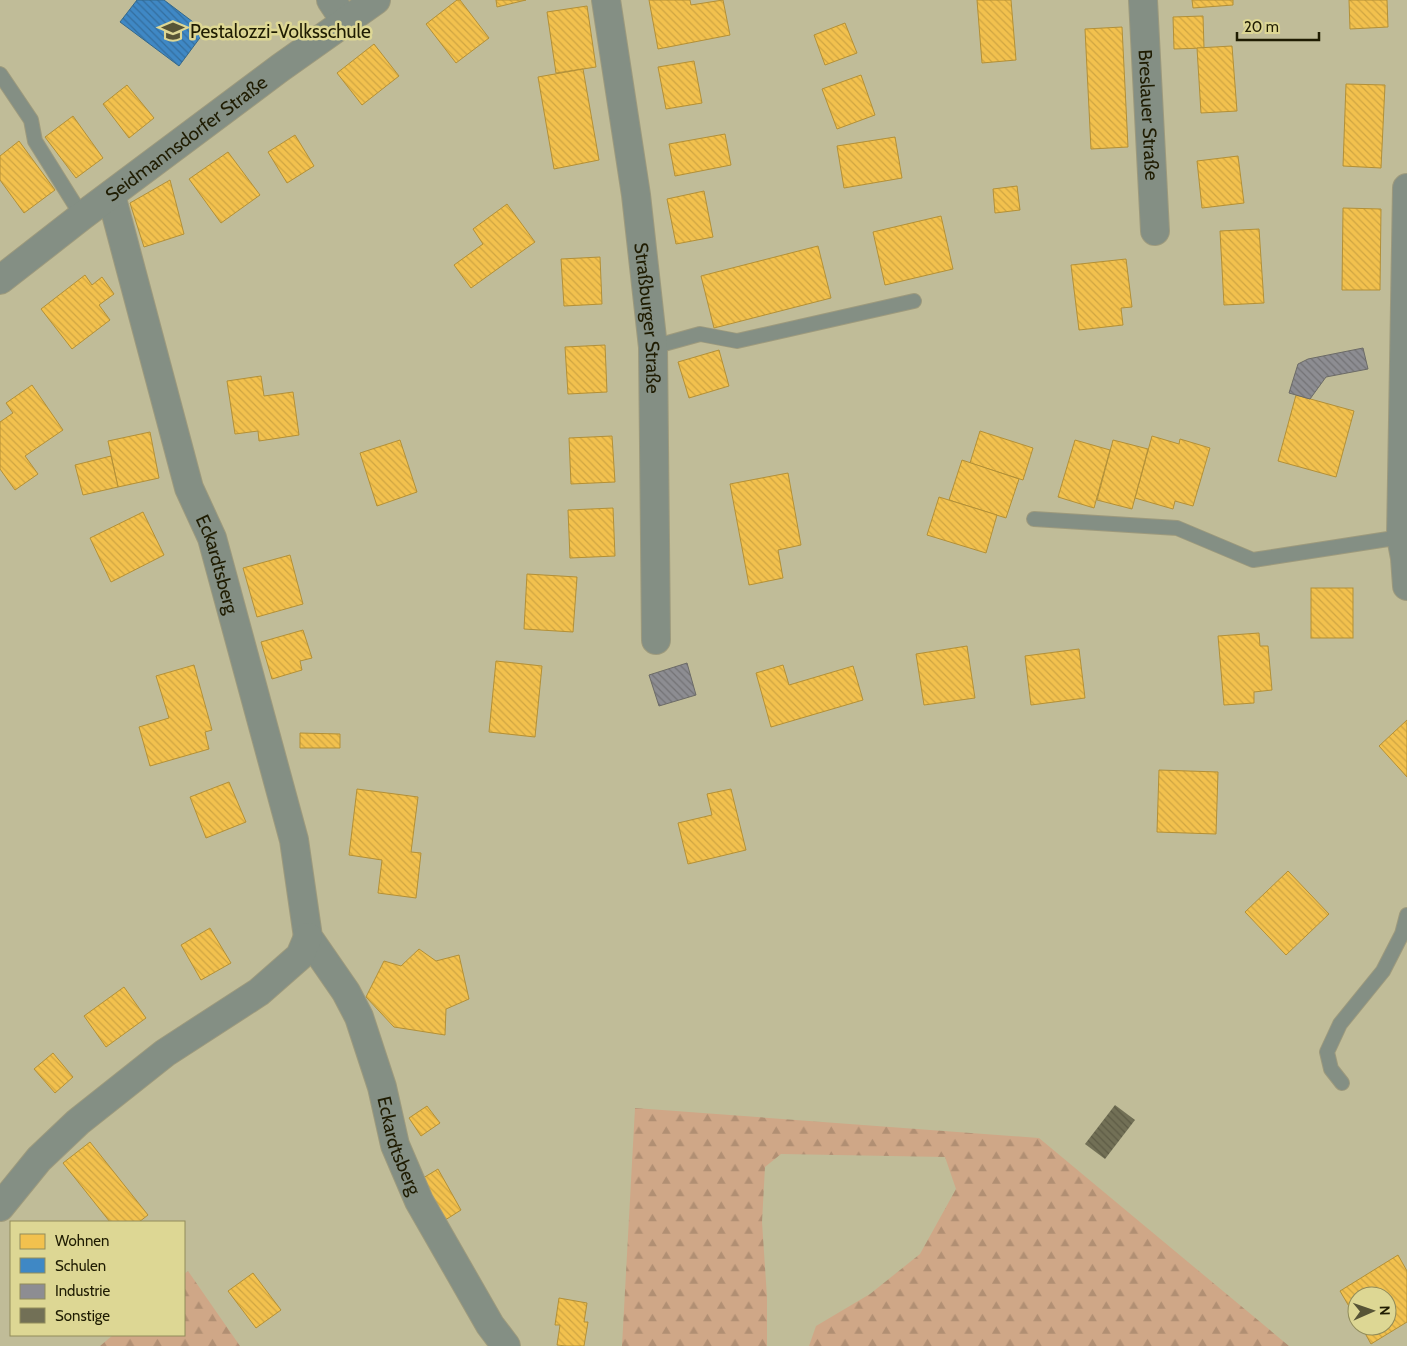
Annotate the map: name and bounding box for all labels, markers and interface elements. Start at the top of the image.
scale bar [1237,10,1320,42]
school or university icon: Pestalozzi-Volksschule [160,18,186,44]
text: 20 m [1244,18,1279,36]
place label: Pestalozzi-Volksschule [190,20,371,43]
street label: Breslauer Straße [1134,49,1163,181]
street label: Seidmannsdorfer Straße [101,70,272,207]
street label: Straßburger Straße [629,241,664,394]
street label: Eckardtsberg [191,511,243,617]
street label: Eckardtsberg [372,1094,426,1199]
legend [10,1221,185,1336]
text: Wohnen [55,1232,109,1250]
text: Schulen [55,1257,106,1275]
text: Industrie [55,1282,110,1300]
north arrow [1347,1286,1397,1336]
text: N [1376,1305,1394,1316]
text: Sonstige [55,1307,110,1325]

